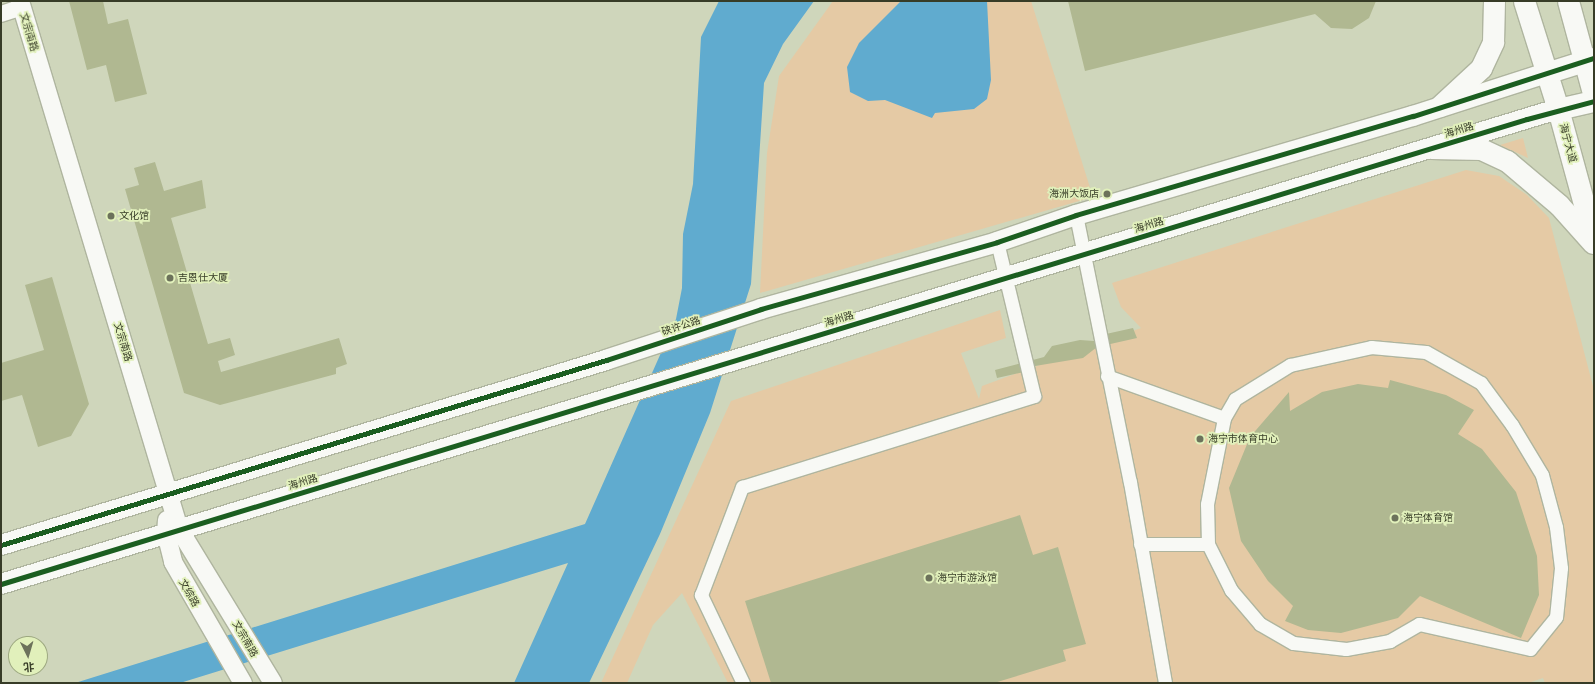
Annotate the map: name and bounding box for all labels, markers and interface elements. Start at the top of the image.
street label: 文宗南路 [17,11,41,53]
street label: 海州路 [1443,120,1475,140]
street label: 海宁大道 [1557,122,1579,164]
place label: 海洲大饭店 [1049,188,1099,200]
marker: 海洲大饭店 [1102,189,1112,199]
place label: 文化馆 [119,210,149,222]
marker: 文化馆 [106,211,116,221]
street label: 海州路 [1133,215,1165,235]
place label: 吉恩仕大厦 [178,272,228,284]
marker: 吉恩仕大厦 [165,273,175,283]
street label: 海州路 [823,309,855,329]
street label: 硖许公路 [660,314,702,338]
street label: 文宗南路 [111,321,135,363]
place label: 海宁市体育中心 [1208,433,1278,445]
marker: 海宁市体育中心 [1195,434,1205,444]
street label: 海州路 [287,472,319,492]
place label: 海宁体育馆 [1403,512,1453,524]
marker: 海宁体育馆 [1390,513,1400,523]
place label: 海宁市游泳馆 [937,572,997,584]
marker: 海宁市游泳馆 [924,573,934,583]
street label: 文综路 [176,577,202,609]
street label: 文宗南路 [230,619,260,659]
north arrow [8,636,48,676]
text: 北 [23,661,35,674]

